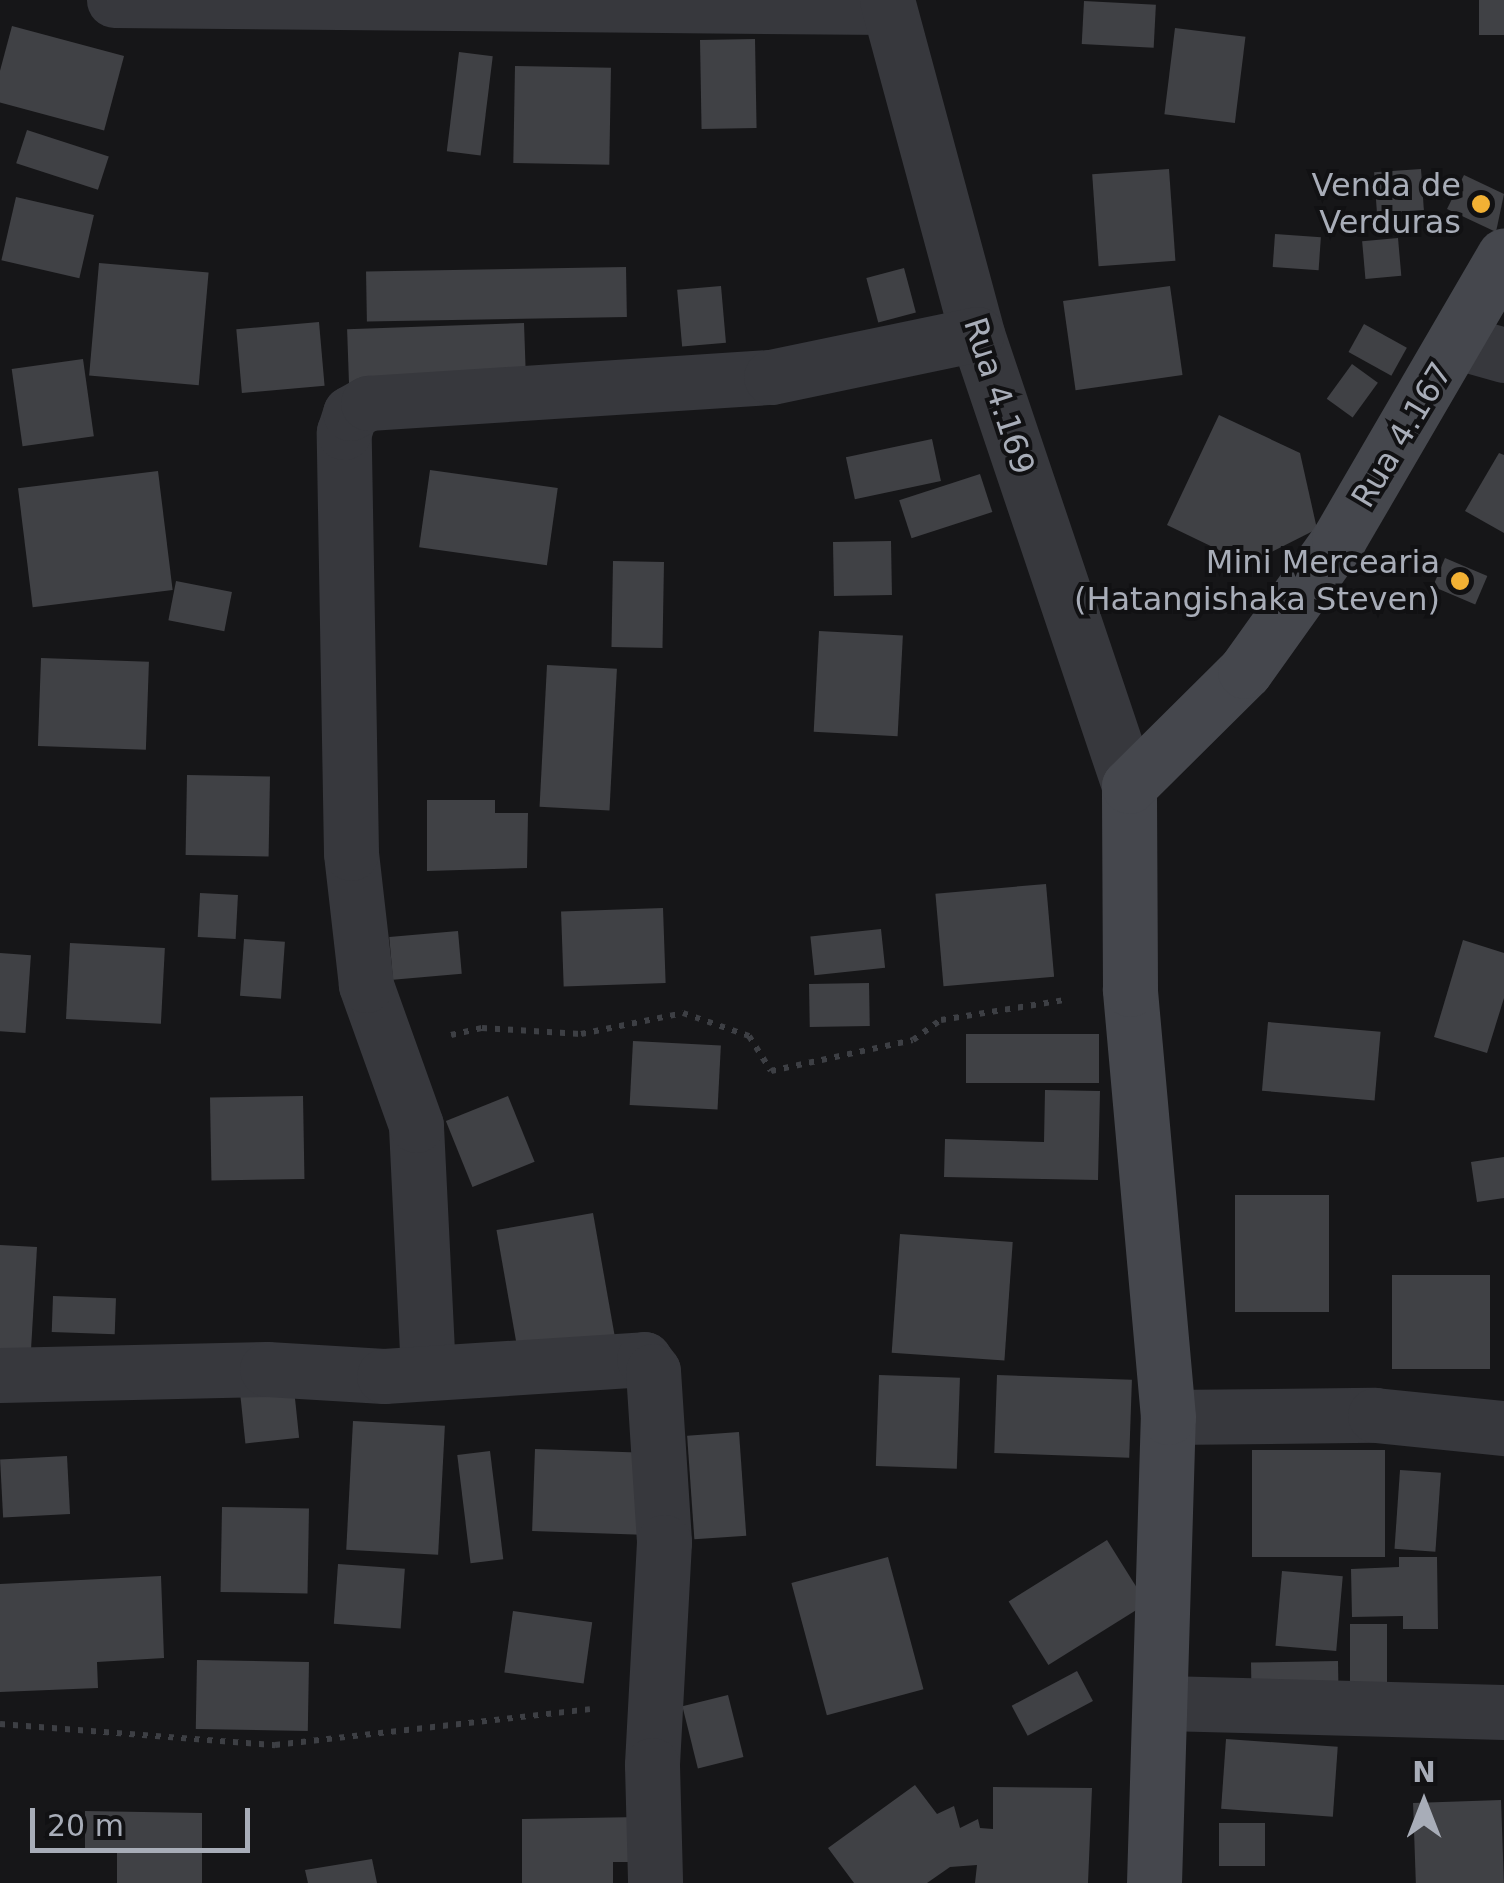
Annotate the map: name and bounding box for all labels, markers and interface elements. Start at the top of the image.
place label: Venda de Verduras [1312,167,1461,242]
marker: Venda de Verduras [1470,193,1492,215]
street label: Rua 4.169 [956,313,1042,479]
street label: Rua 4.167 [1344,355,1460,515]
place label: Mini Mercearia (Hatangishaka Steven) [1074,544,1440,619]
marker: Mini Mercearia (Hatangishaka Steven) [1449,570,1471,592]
north arrow [1374,1753,1474,1853]
text: N [1412,1756,1436,1789]
scale bar [35,1788,255,1850]
text: 20 m [47,1808,124,1843]

